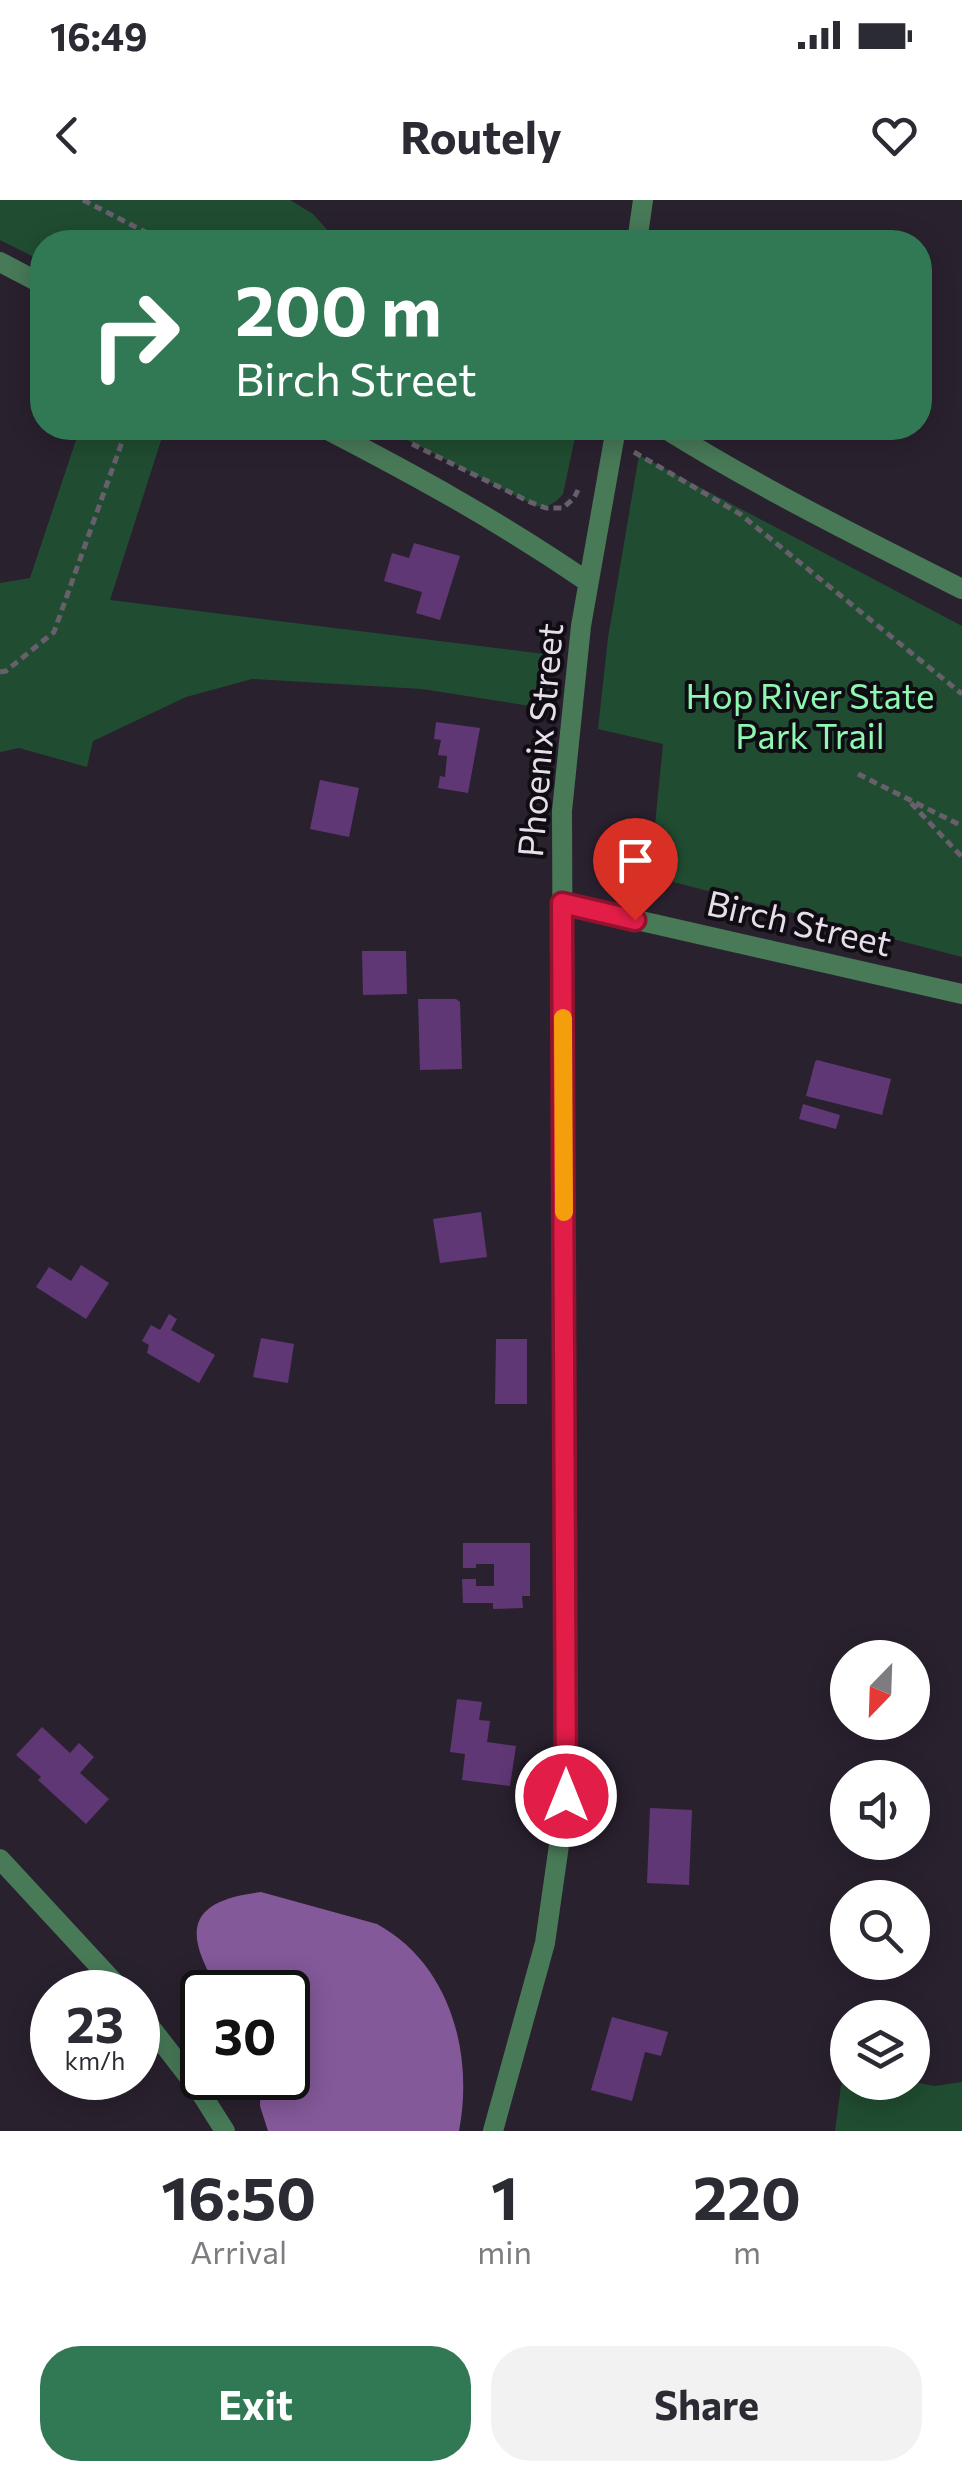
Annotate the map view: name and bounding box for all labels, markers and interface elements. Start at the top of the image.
text: 16:49 [50,12,147,59]
icon: back [40,108,95,163]
text: Routely [400,108,562,163]
icon: heart [867,108,922,163]
text: 200 m [235,265,442,350]
icon: right [70,270,200,400]
text: Birch Street [235,350,477,405]
street label: Phoenix Street [507,621,570,859]
park label: Hop River State Park Trail [686,673,934,756]
pin [593,818,678,921]
icon: arrive [608,833,663,888]
street label: Birch Street [703,879,896,964]
north arrow [830,1640,930,1740]
map controls [830,1640,930,2100]
position arrow [514,1744,618,1848]
button: sound [830,1760,930,1860]
button: search [830,1880,930,1980]
speed limit sign: 30 [180,1970,310,2100]
text: 23 [66,1992,124,2053]
button: layers [830,2000,930,2100]
text: km/h [65,2045,125,2075]
text: 16:50 [161,2159,316,2232]
text: 1 [491,2159,518,2232]
text: 220 [693,2159,801,2232]
text: Arrival [190,2231,287,2271]
text: min [477,2231,532,2271]
text: m [733,2231,761,2271]
button: Exit [40,2346,471,2461]
button: Share [491,2346,922,2461]

